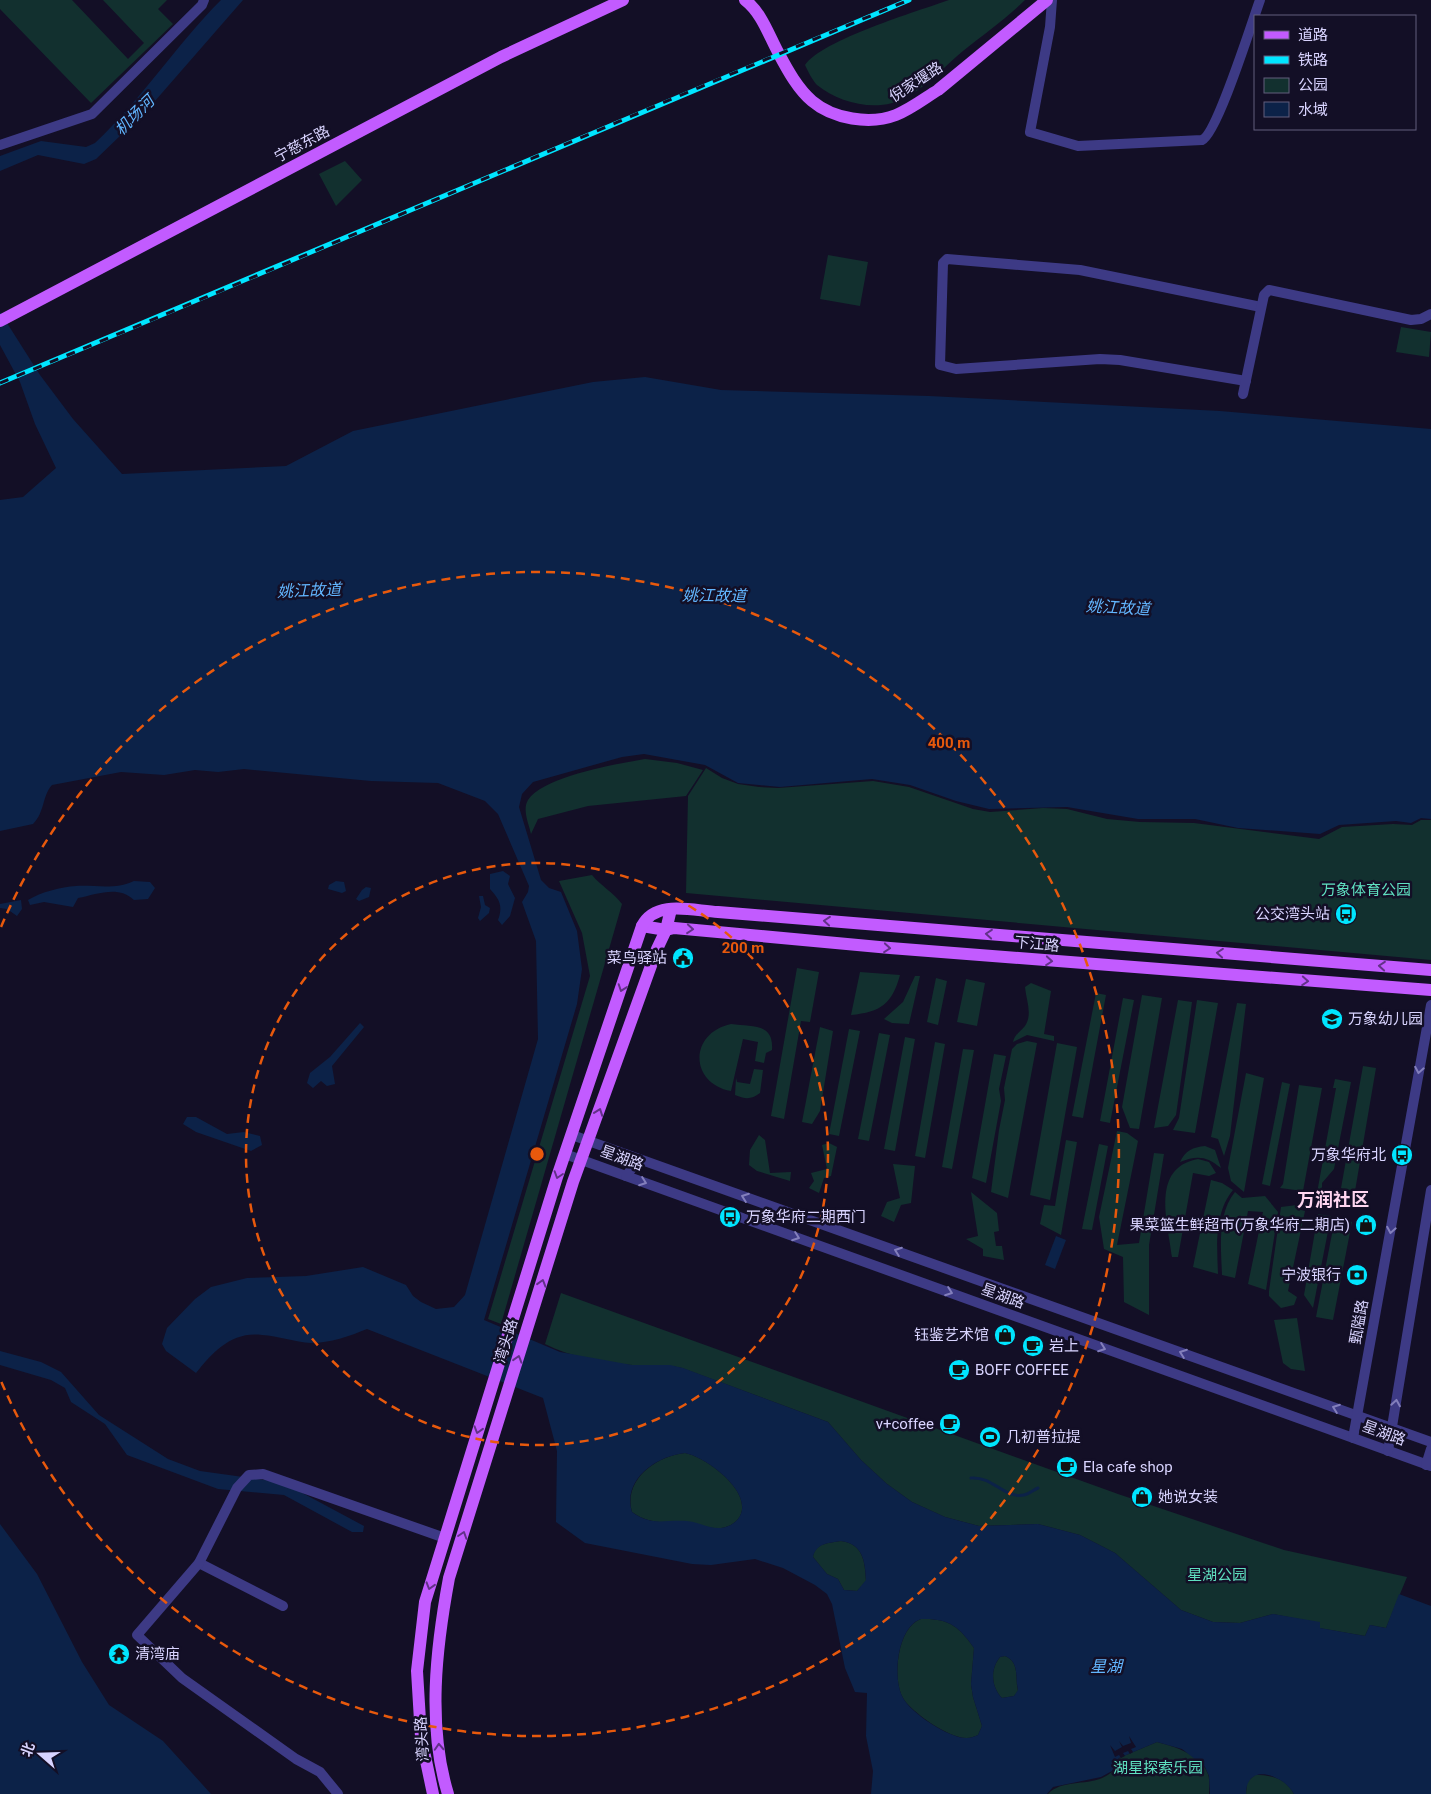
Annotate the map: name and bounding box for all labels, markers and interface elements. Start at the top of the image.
legend [1254,15,1416,130]
text: 道路 [1298,26,1328,44]
text: 铁路 [1298,51,1328,69]
street label: 倪家堰路 [886,58,946,106]
text: 公园 [1298,76,1328,94]
water label: 机场河 [111,90,160,139]
text: 水域 [1298,101,1328,119]
street label: 宁慈东路 [271,122,333,166]
water label: 姚江故道 [277,580,343,601]
water label: 姚江故道 [682,585,748,606]
water label: 姚江故道 [1086,596,1152,619]
text: 400 m [928,734,970,752]
park label: 万象体育公园 [1321,881,1411,899]
bus stop icon: 公交湾头站 [1334,902,1358,926]
place label: 公交湾头站 [1255,905,1330,923]
one-way arrow [822,916,830,927]
one-way arrow [687,923,695,934]
one-way arrow [984,929,992,940]
street label: 下江路 [1014,933,1060,955]
text: 200 m [722,939,764,957]
one-way arrow [883,942,891,953]
public building icon: 菜鸟驿站 [671,946,695,970]
one-way arrow [1216,948,1224,959]
place label: 菜鸟驿站 [607,949,667,967]
one-way arrow [1045,955,1053,966]
one-way arrow [1378,961,1386,972]
one-way arrow [1301,976,1309,987]
one-way arrow [618,984,628,992]
school or university icon: 万象幼儿园 [1320,1007,1344,1031]
place label: 万象幼儿园 [1348,1010,1423,1028]
one-way arrow [1415,1066,1425,1075]
one-way arrow [593,1109,603,1117]
street label: 星湖路 [598,1142,646,1174]
bus stop icon: 万象华府北 [1390,1143,1414,1167]
centre of rings [528,1145,546,1163]
place label: 万象华府北 [1311,1146,1386,1164]
one-way arrow [553,1170,563,1179]
one-way arrow [639,1176,647,1186]
district label: 万润社区 [1297,1189,1369,1210]
one-way arrow [741,1193,749,1203]
bus stop icon: 万象华府二期西门 [718,1205,742,1229]
place label: 万象华府二期西门 [746,1208,866,1226]
shop icon: 果菜篮生鲜超市(万象华府二期店) [1354,1213,1378,1237]
place label: 果菜篮生鲜超市(万象华府二期店) [1130,1216,1350,1234]
one-way arrow [1386,1226,1396,1235]
one-way arrow [792,1231,800,1241]
one-way arrow [894,1247,903,1257]
bank icon: 宁波银行 [1345,1263,1369,1287]
place label: 宁波银行 [1281,1266,1341,1284]
one-way arrow [536,1279,546,1288]
street label: 星湖路 [979,1280,1027,1312]
one-way arrow [944,1287,953,1297]
street label: 甄隘路 [1346,1298,1372,1346]
street label: 湾头路 [491,1317,521,1365]
shop icon: 钰鉴艺术馆 [993,1323,1017,1347]
place label: 钰鉴艺术馆 [914,1326,989,1344]
cafe icon: 岩上 [1021,1334,1045,1358]
place label: 岩上 [1049,1337,1079,1355]
one-way arrow [1097,1342,1106,1352]
one-way arrow [1179,1349,1187,1359]
one-way arrow [512,1356,522,1364]
cafe icon: BOFF COFFEE [947,1358,971,1382]
place label: BOFF COFFEE [975,1361,1069,1379]
one-way arrow [1390,1398,1400,1407]
one-way arrow [1332,1404,1340,1414]
cafe icon: v+coffee [938,1412,962,1436]
place label: v+coffee [876,1415,934,1433]
street label: 星湖路 [1360,1417,1408,1449]
sports icon: 几初普拉提 [978,1425,1002,1449]
one-way arrow [474,1426,484,1434]
place label: 几初普拉提 [1006,1428,1081,1446]
cafe icon: Ela cafe shop [1055,1455,1079,1479]
place label: Ela cafe shop [1083,1458,1173,1476]
shop icon: 她说女装 [1130,1485,1154,1509]
place label: 她说女装 [1158,1488,1218,1506]
one-way arrow [457,1531,467,1539]
park label: 星湖公园 [1187,1566,1247,1584]
one-way arrow [425,1581,435,1589]
temple icon: 清湾庙 [107,1642,131,1666]
place label: 清湾庙 [135,1645,180,1663]
water label: 星湖 [1090,1657,1125,1676]
street label: 湾头路 [412,1716,432,1762]
north arrow [15,1729,65,1779]
text: 北 [18,1740,38,1759]
one-way arrow [433,1742,444,1750]
park label: 湖星探索乐园 [1113,1759,1203,1777]

